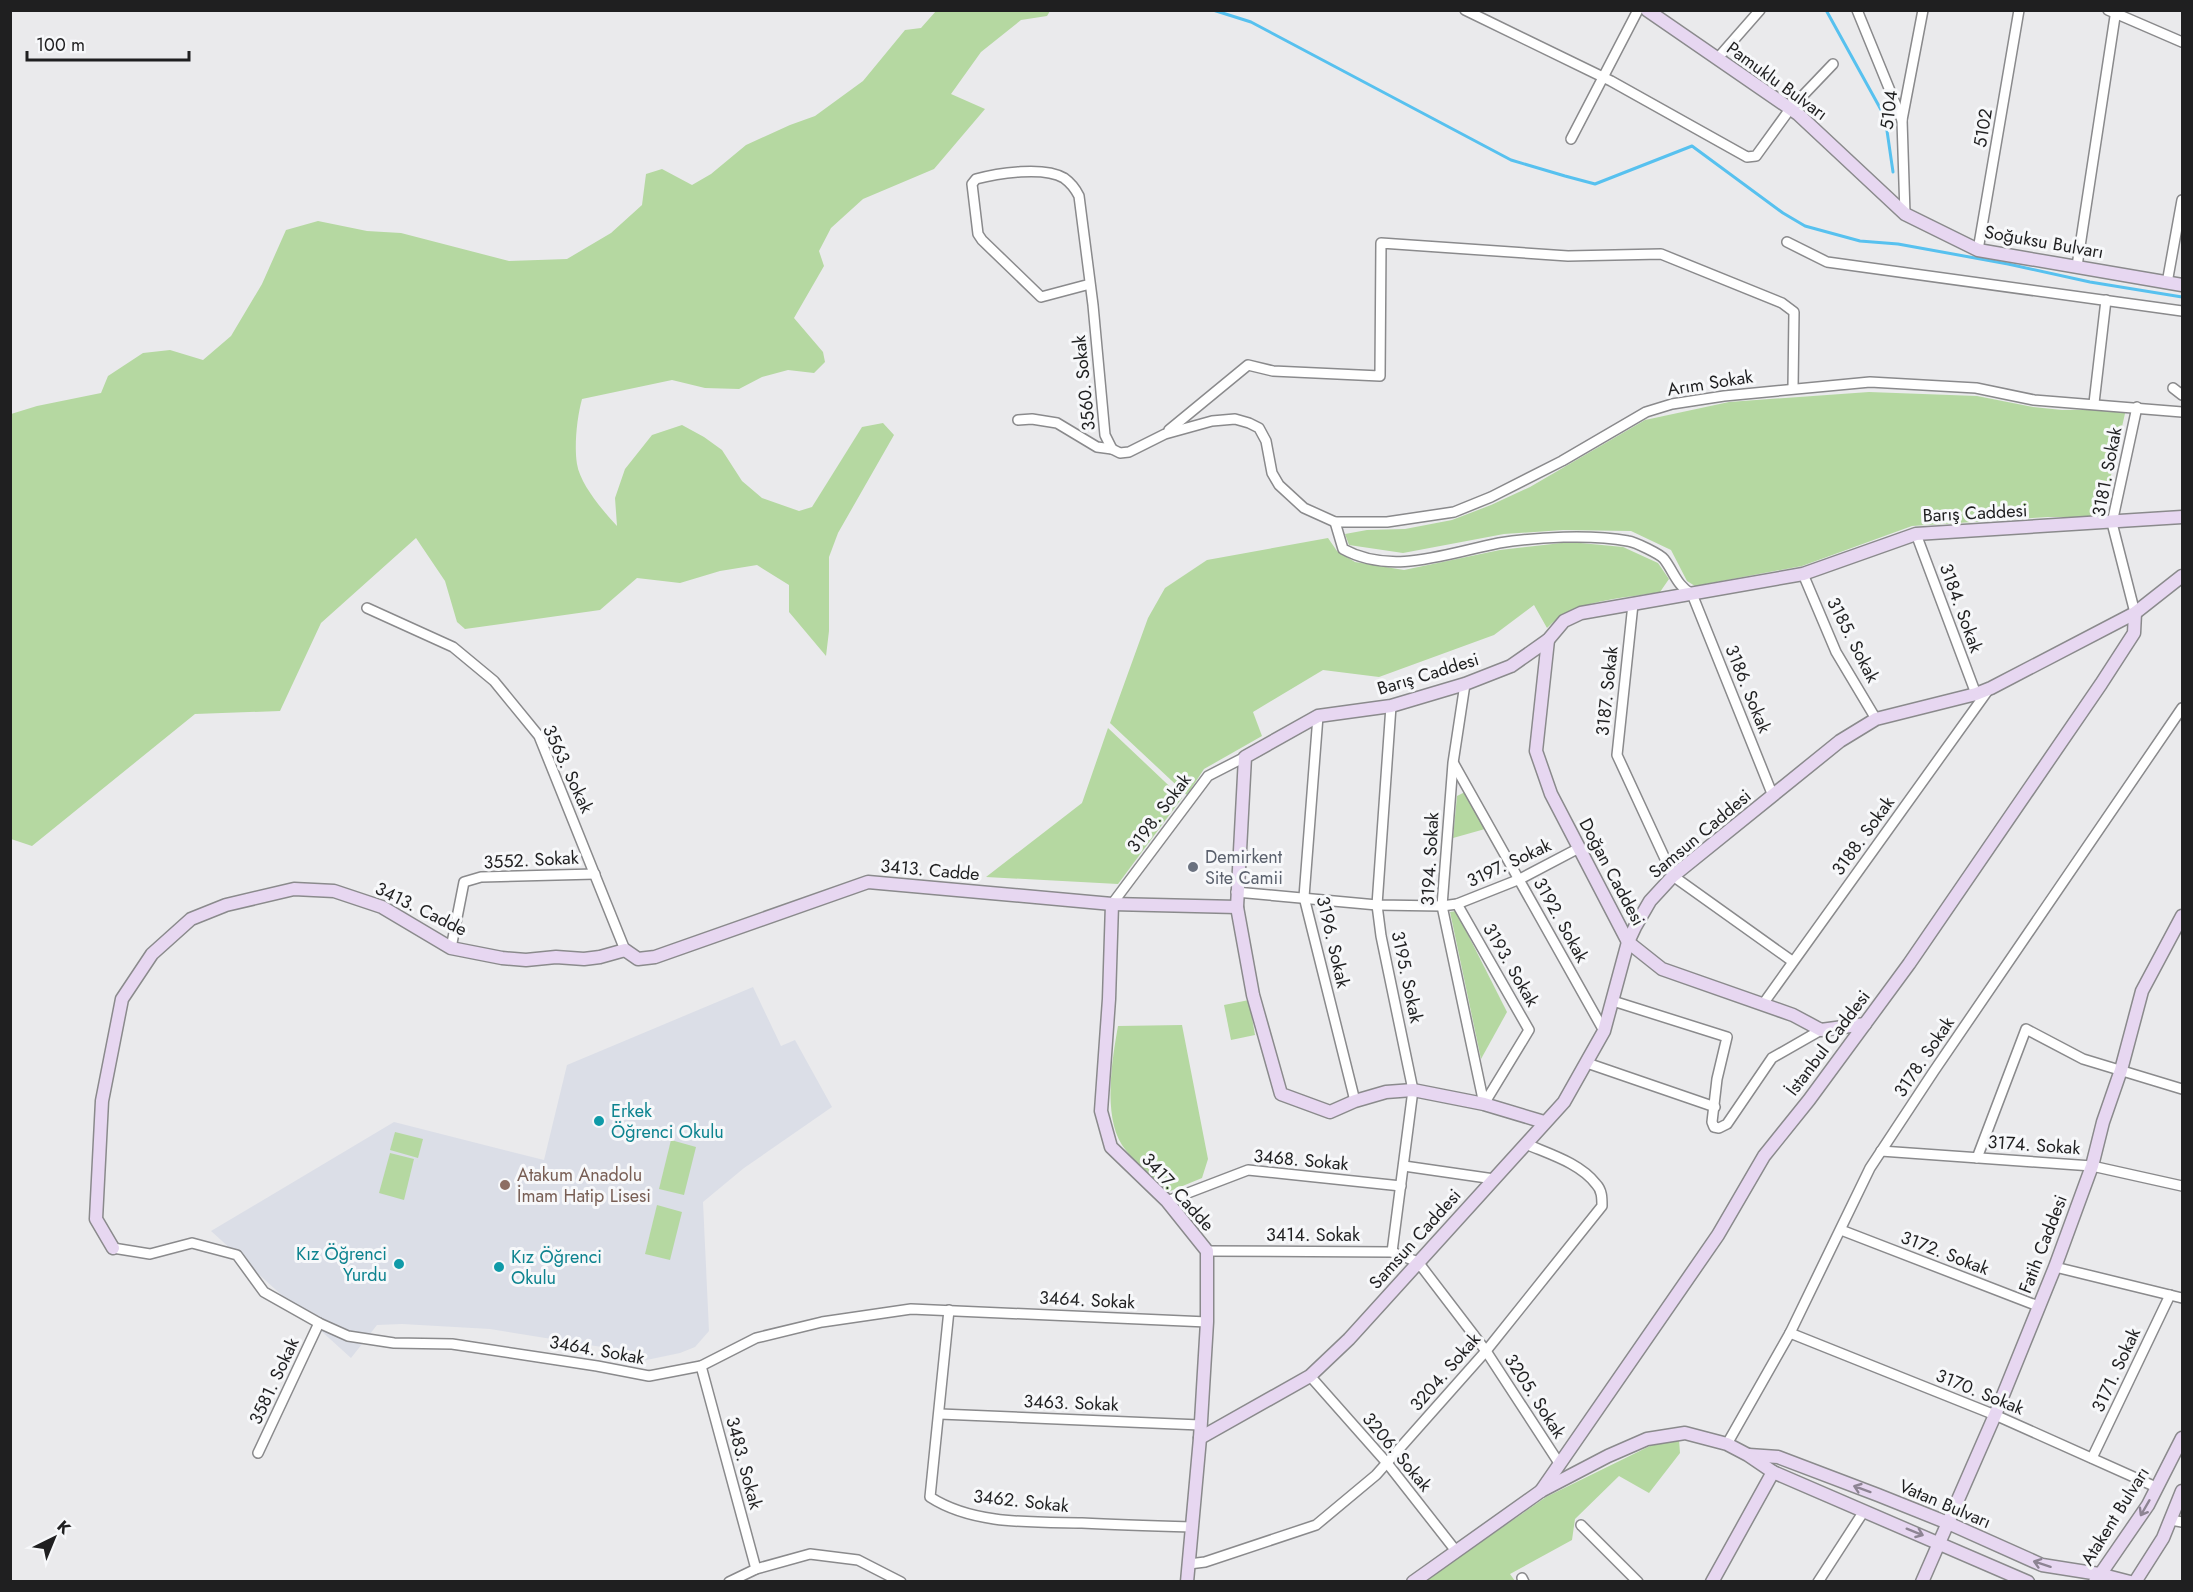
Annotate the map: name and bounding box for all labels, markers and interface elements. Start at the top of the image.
scale bar [27,24,189,62]
text: 100 m [36,32,85,58]
street label: Pamuklu Bulvarı [1721,35,1833,127]
street label: 5104 [1874,89,1904,131]
street label: 5102 [1967,107,1999,149]
street label: Soğuksu Bulvarı [1982,219,2106,265]
street label: 3560. Sokak [1066,334,1102,432]
street label: Arım Sokak [1665,363,1755,403]
street label: 3181. Sokak [2086,425,2128,519]
street label: Barış Caddesi [1922,497,2028,529]
street label: 3184. Sokak [1933,560,1989,656]
street label: 3185. Sokak [1820,593,1886,687]
street label: 3186. Sokak [1719,641,1778,737]
street label: 3187. Sokak [1589,645,1625,737]
street label: Barış Caddesi [1374,646,1482,702]
street label: 3563. Sokak [536,720,600,818]
street label: 3198. Sokak [1121,768,1197,858]
street label: Samsun Caddesi [1643,783,1757,885]
street label: 3188. Sokak [1825,791,1901,881]
street label: 3194. Sokak [1415,811,1445,907]
street label: Doğan Caddesi [1573,814,1651,930]
street label: 3197. Sokak [1463,832,1556,894]
place label: Demirkent Site Camii [1205,844,1283,891]
street label: 3552. Sokak [483,845,579,875]
street label: 3413. Cadde [879,853,981,887]
marker: Demirkent Site Camii [1186,860,1200,874]
street label: 3192. Sokak [1527,873,1595,967]
street label: 3413. Cadde [371,875,471,943]
street label: 3196. Sokak [1310,893,1356,991]
street label: 3193. Sokak [1477,918,1546,1012]
street label: 3195. Sokak [1385,929,1429,1025]
street label: İstanbul Caddesi [1780,985,1876,1101]
street label: 3178. Sokak [1888,1012,1961,1102]
place label: Erkek Öğrenci Okulu [611,1098,724,1145]
marker: Erkek Öğrenci Okulu [592,1114,606,1128]
street label: 3174. Sokak [1987,1129,2081,1161]
street label: 3468. Sokak [1252,1143,1350,1177]
street label: 3417. Cadde [1136,1147,1220,1237]
place label: Atakum Anadolu İmam Hatip Lisesi [517,1162,651,1209]
marker: Atakum Anadolu İmam Hatip Lisesi [498,1178,512,1192]
street label: Samsun Caddesi [1363,1183,1467,1295]
street label: Fatih Caddesi [2012,1191,2074,1297]
street label: 3414. Sokak [1266,1222,1360,1248]
street label: 3172. Sokak [1897,1224,1993,1282]
place label: Kız Öğrenci Yurdu [296,1241,387,1288]
place label: Kız Öğrenci Okulu [511,1244,602,1291]
marker: Kız Öğrenci Yurdu [392,1257,406,1271]
marker: Kız Öğrenci Okulu [492,1260,506,1274]
street label: 3464. Sokak [1038,1285,1136,1316]
street label: 3171. Sokak [2085,1323,2147,1416]
street label: 3204. Sokak [1404,1327,1486,1417]
street label: 3464. Sokak [547,1329,647,1371]
street label: 3581. Sokak [243,1333,305,1429]
street label: 3205. Sokak [1498,1349,1572,1443]
street label: 3170. Sokak [1932,1362,2028,1422]
street label: 3463. Sokak [1023,1388,1119,1418]
street label: 3206. Sokak [1356,1407,1438,1497]
street label: 3483. Sokak [719,1414,769,1512]
street label: Atakent Bulvarı [2074,1462,2156,1570]
street label: Vatan Bulvarı [1895,1473,1995,1535]
street label: 3462. Sokak [972,1483,1070,1519]
one-way arrow [1853,1483,1872,1494]
one-way arrow [2139,1499,2150,1517]
north arrow [24,1508,84,1568]
text: K [52,1515,76,1540]
one-way arrow [1905,1527,1924,1538]
one-way arrow [2033,1558,2052,1569]

